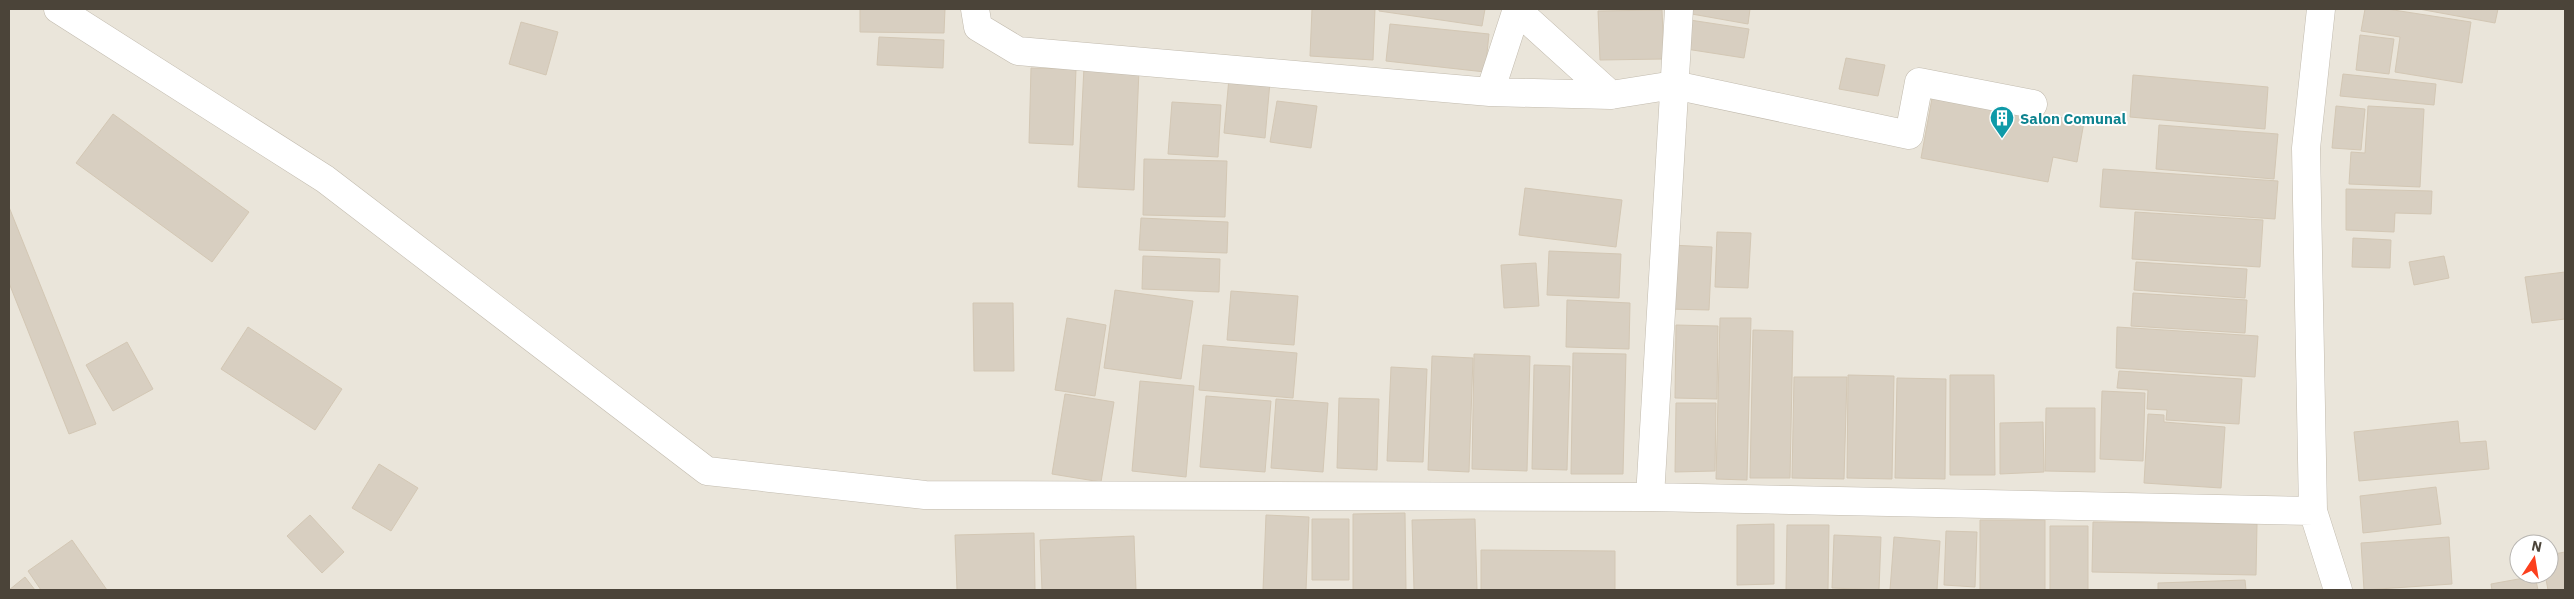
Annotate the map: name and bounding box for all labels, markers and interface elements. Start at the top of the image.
building icon: Salon Comunal [1989,105,2015,139]
place label: Salon Comunal [2020,109,2126,128]
north arrow [2509,534,2559,584]
text: N [2530,536,2544,556]

